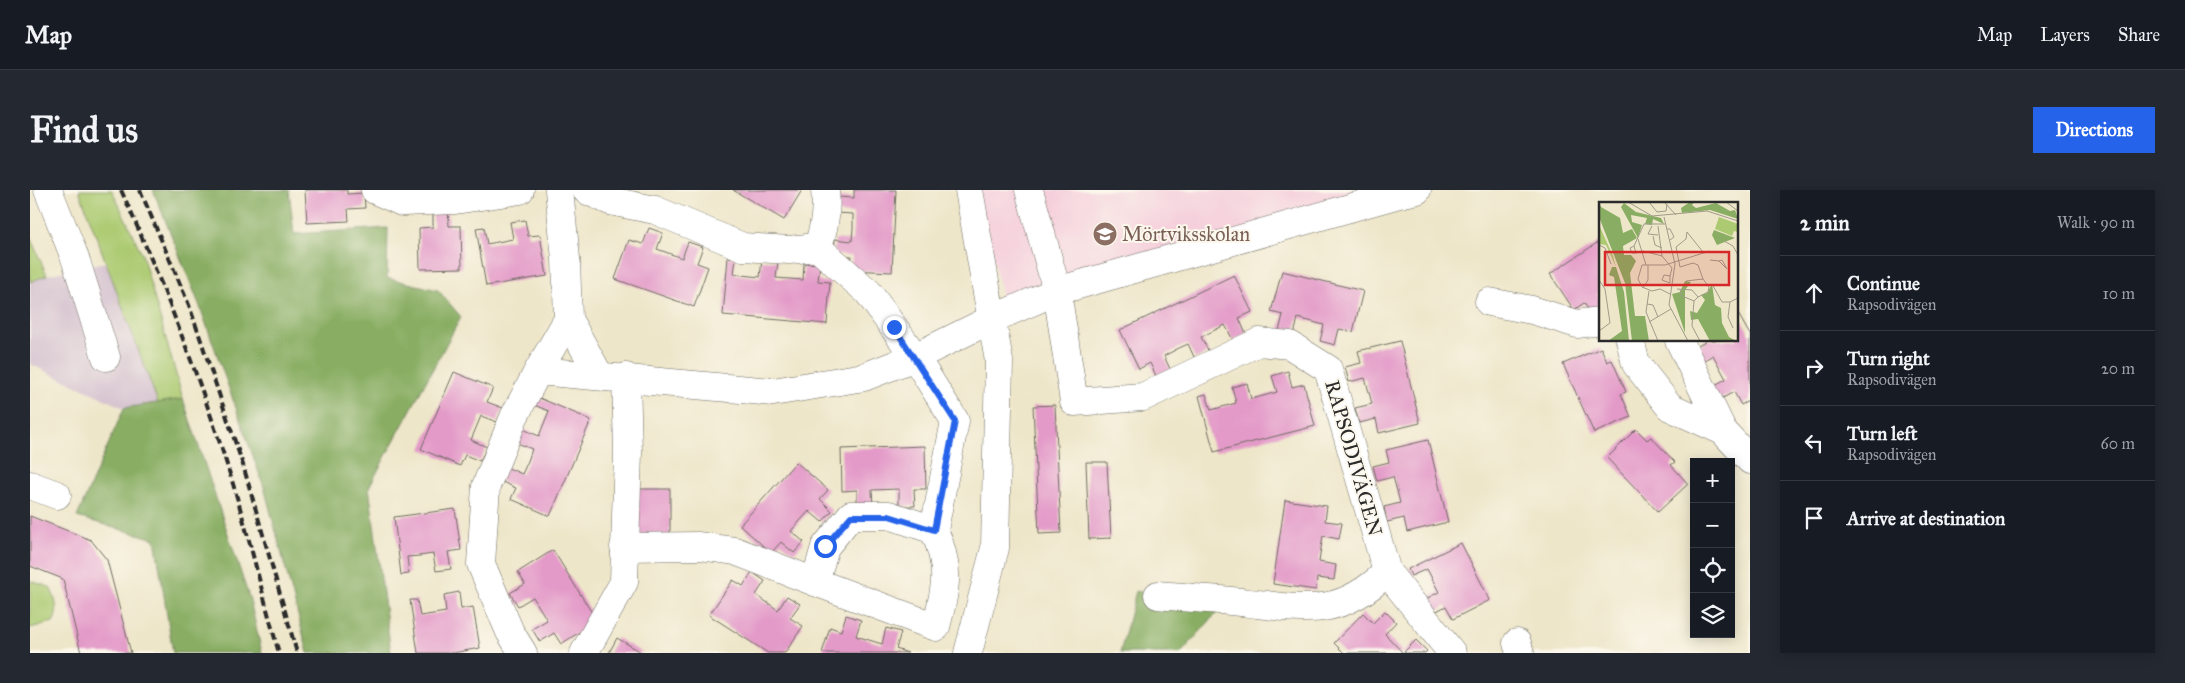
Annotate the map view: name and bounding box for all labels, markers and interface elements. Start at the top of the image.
text: Map [25,20,72,50]
text: Map [1977,24,2012,46]
text: Layers [2040,24,2090,46]
text: Share [2118,24,2160,46]
button: Directions [2033,107,2155,153]
text: Find us [30,109,138,152]
inset map [1599,202,1738,341]
text: 2 min [1800,210,1850,236]
text: Walk · 90 m [2057,213,2135,232]
school or university icon: Mörtviksskolan [1092,221,1118,247]
place label: Mörtviksskolan [1122,222,1250,246]
text: Continue [1847,272,1920,295]
icon: ahead [1800,279,1828,307]
text: 10 m [2103,284,2135,303]
text: Rapsodivägen [1847,295,1936,314]
route end [883,316,906,339]
text: Turn right [1847,347,1930,370]
icon: right [1800,354,1828,382]
text: 20 m [2101,359,2135,378]
text: Rapsodivägen [1847,370,1936,389]
street label: RAPSODIVÄGEN [1320,377,1388,539]
text: Turn left [1847,422,1917,445]
icon: left [1800,429,1828,457]
text: 60 m [2101,434,2135,453]
text: Rapsodivägen [1847,445,1936,464]
map controls [1690,458,1735,638]
button: + [1690,458,1735,503]
button: − [1690,503,1735,548]
icon: arrive [1800,504,1828,532]
text: Arrive at destination [1847,507,2005,530]
route start [814,535,837,558]
button: locate [1690,548,1735,593]
button: layers [1690,593,1735,638]

